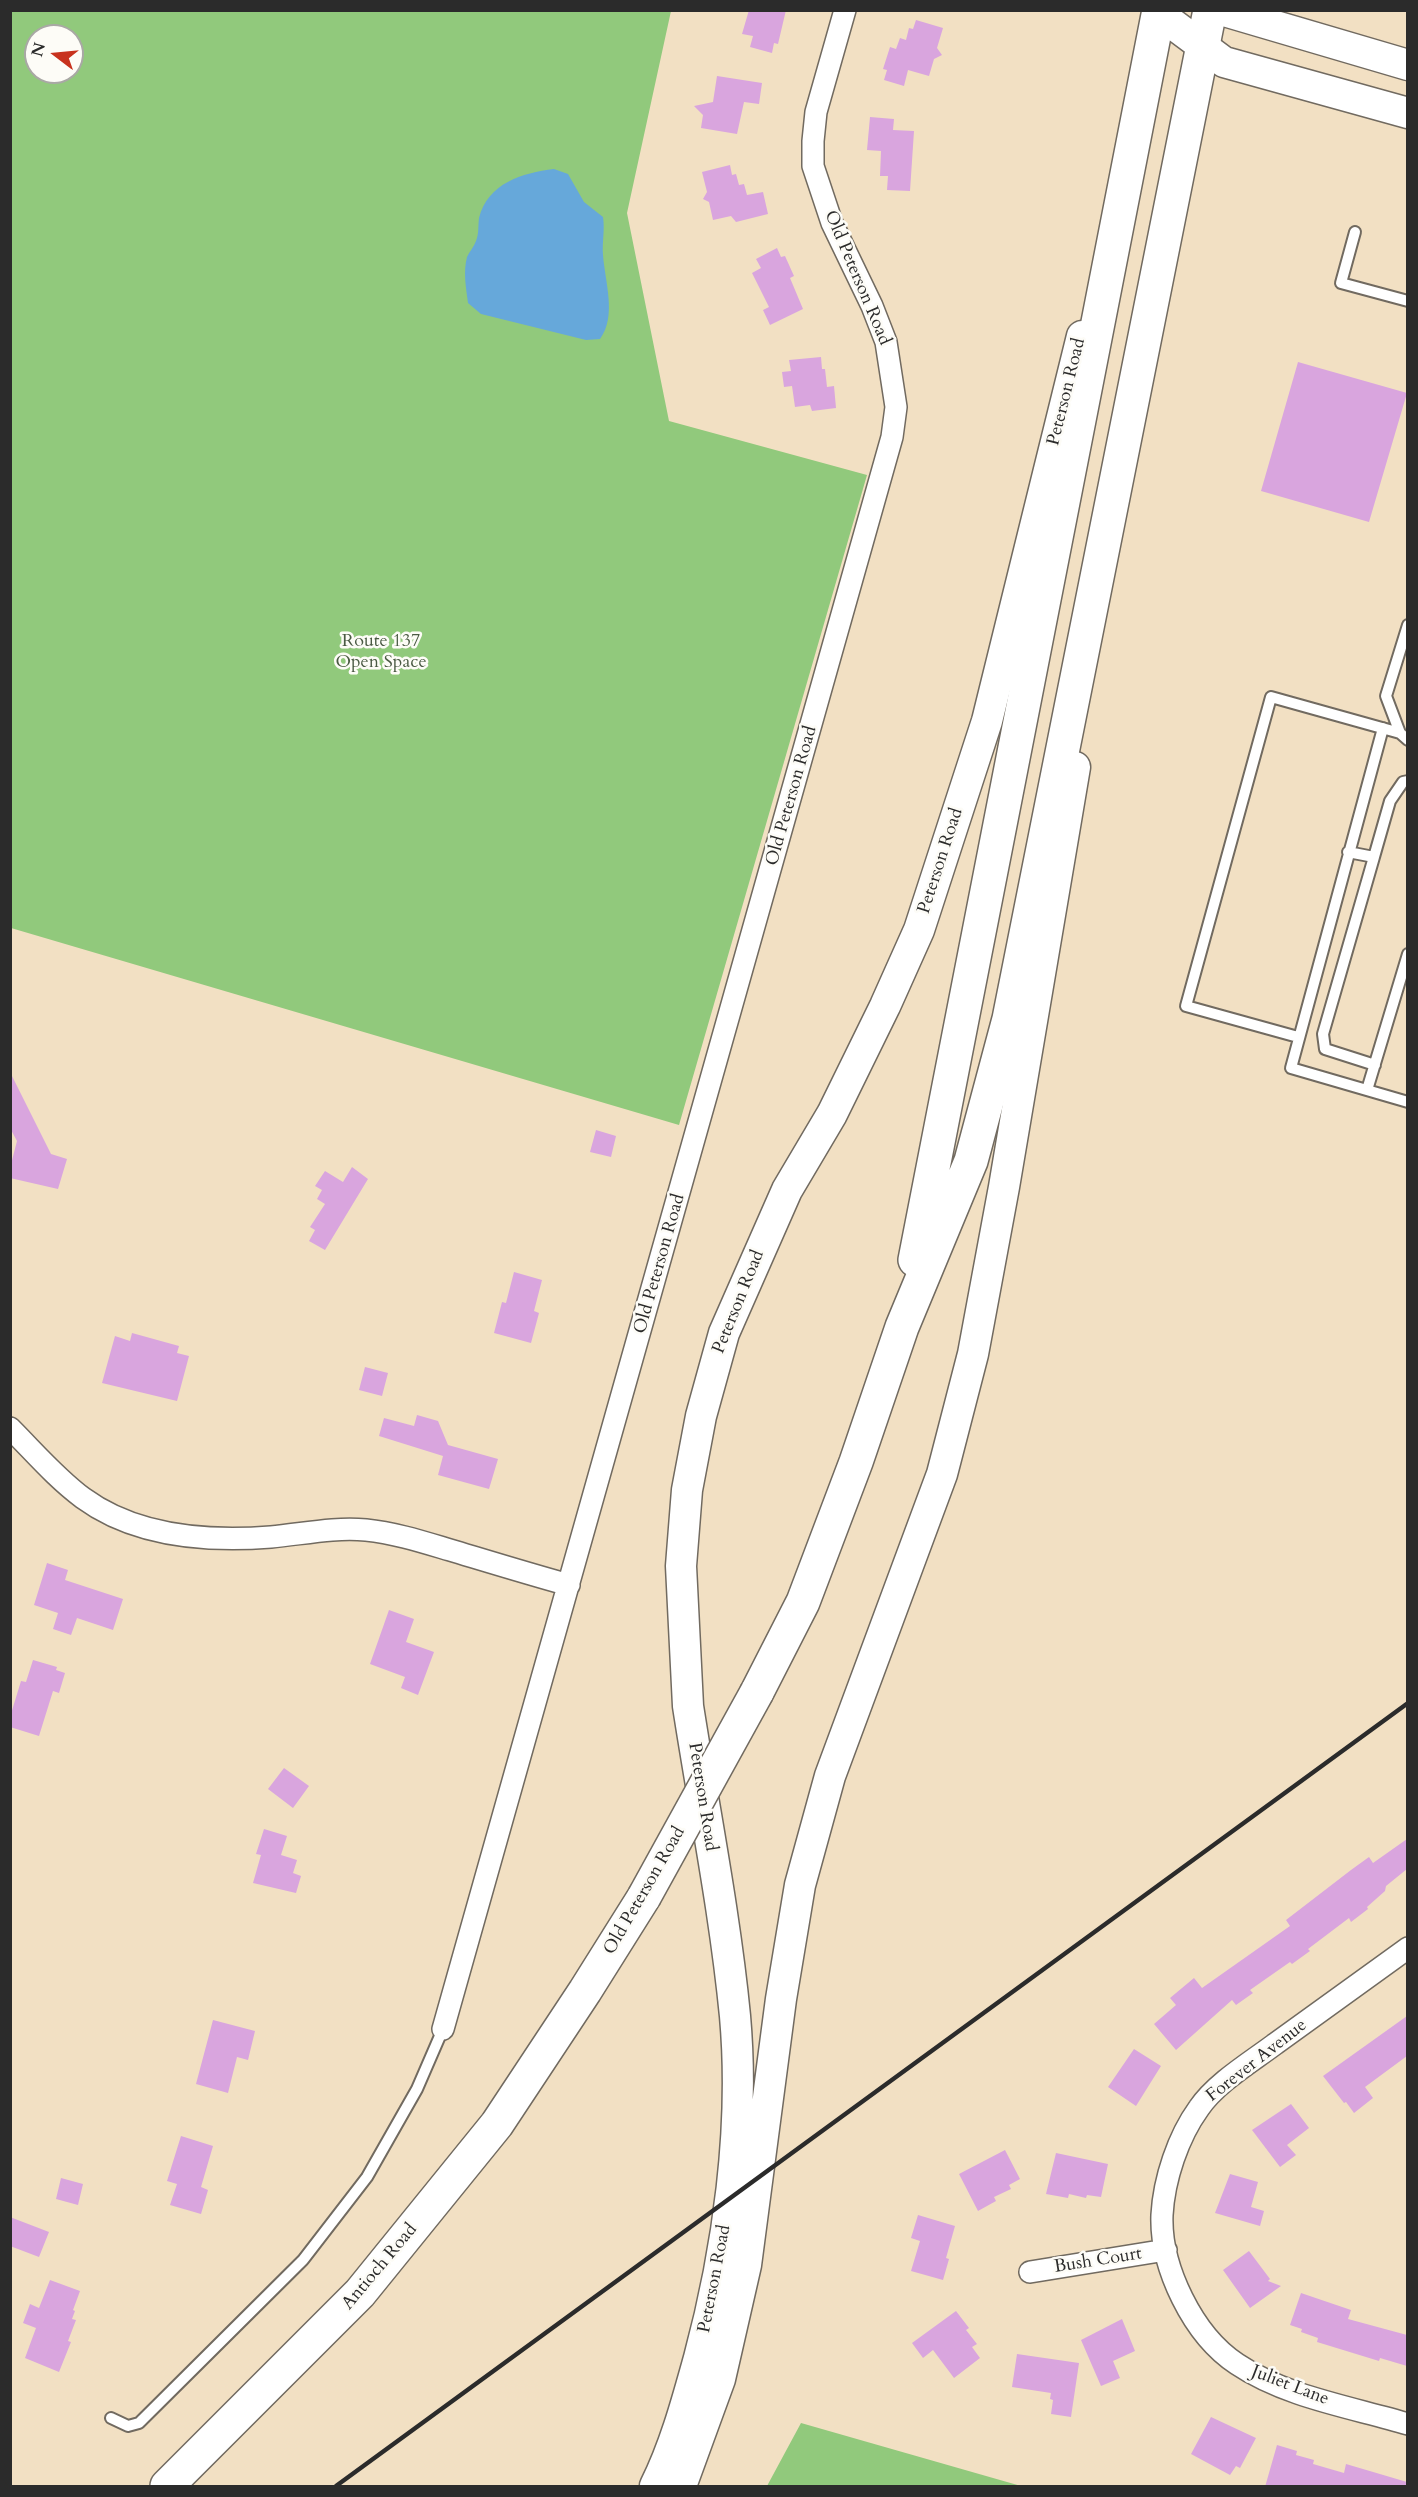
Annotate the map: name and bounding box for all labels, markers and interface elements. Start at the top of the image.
north arrow [24,24,84,84]
text: N [26,40,51,59]
street label: Old Peterson Road [819,207,895,349]
street label: Peterson Road [1043,336,1091,448]
park label: Route 137 Open Space [335,631,427,674]
street label: Old Peterson Road [762,724,822,868]
street label: Peterson Road [914,806,968,916]
street label: Old Peterson Road [630,1192,690,1336]
street label: Peterson Road [708,1247,770,1357]
street label: Peterson Road [683,1741,721,1853]
street label: Old Peterson Road [600,1823,690,1959]
street label: Forever Avenue [1202,2015,1312,2107]
street label: Antioch Road [338,2219,422,2315]
street label: Peterson Road [694,2223,736,2335]
street label: Bush Court [1053,2243,1143,2279]
street label: Juliet Lane [1248,2361,1332,2411]

